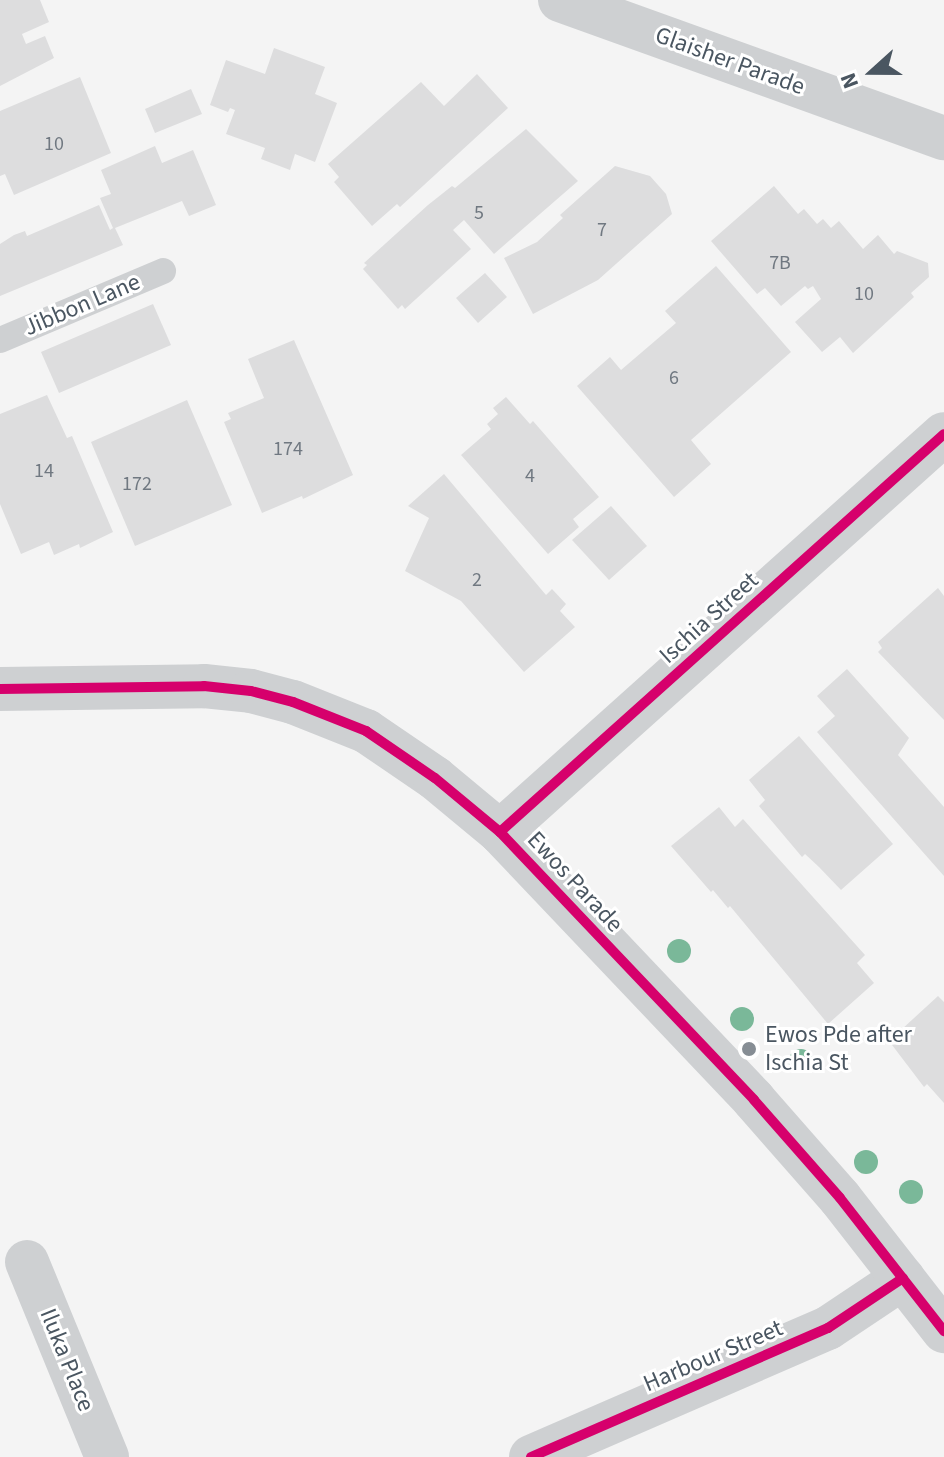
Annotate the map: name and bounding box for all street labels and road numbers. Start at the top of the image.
street label: Glaisher Parade [651,21,809,101]
street label: Jibbon Lane [19,268,145,342]
street label: Ischia Street [654,566,764,670]
street label: Ewos Parade [521,826,629,938]
street label: Iluka Place [33,1304,101,1416]
street label: Harbour Street [639,1314,787,1398]

